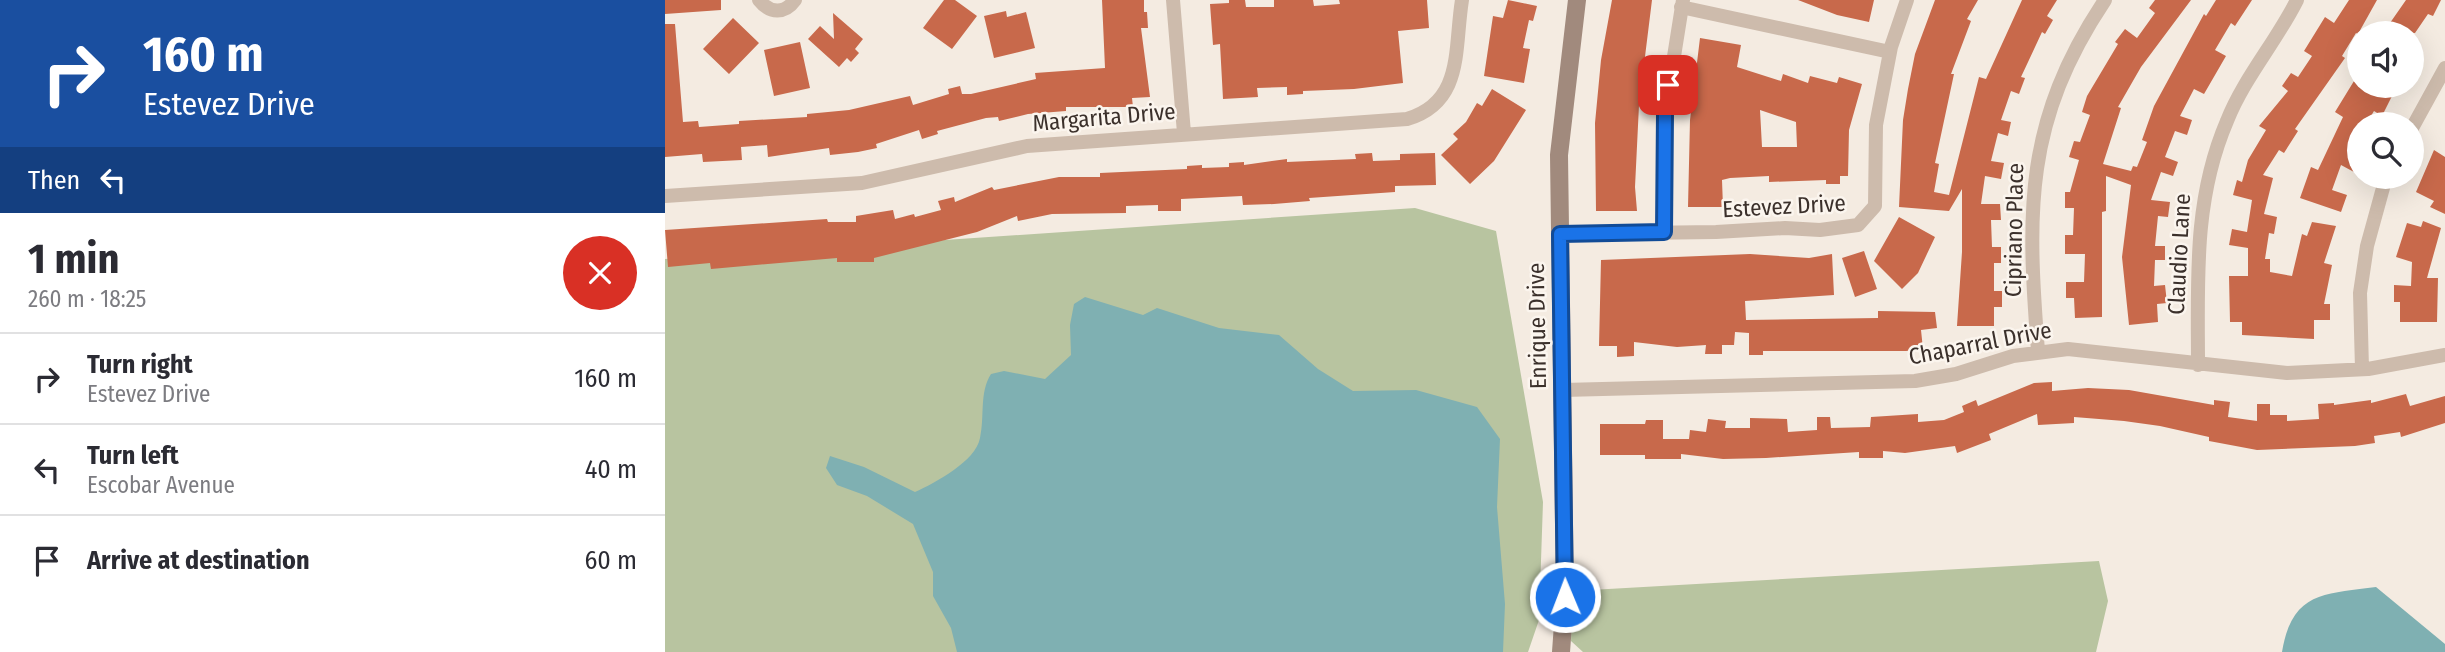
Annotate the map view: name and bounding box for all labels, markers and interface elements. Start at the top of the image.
map controls [2347,21,2424,189]
button: sound [2347,21,2424,98]
text: 160 m [143,25,264,84]
icon: right [28,28,119,119]
pin [1638,55,1698,115]
icon: arrive [1649,66,1687,104]
text: Estevez Drive [143,85,315,123]
street label: Margarita Drive [1031,97,1177,137]
button: search [2347,112,2424,189]
icon: left [94,161,132,199]
street label: Cipriano Place [1999,163,2029,297]
text: Then [28,165,80,196]
street label: Estevez Drive [1722,189,1846,223]
street label: Claudio Lane [2162,193,2196,315]
text: 1 min [28,234,119,284]
button: close [563,236,637,310]
street label: Enrique Drive [1522,263,1552,389]
text: 260 m · 18:25 [28,285,146,313]
street label: Chaparral Drive [1906,315,2054,371]
text: Turn right [87,349,193,380]
icon: right [28,360,66,398]
text: 160 m [574,363,637,394]
text: Estevez Drive [87,380,210,408]
text: Turn left [87,440,179,471]
icon: left [28,451,66,489]
text: 40 m [585,454,637,485]
text: Escobar Avenue [87,471,235,499]
icon: arrive [28,542,66,580]
text: Arrive at destination [87,545,310,576]
text: 60 m [584,545,637,576]
position arrow [1528,560,1602,634]

